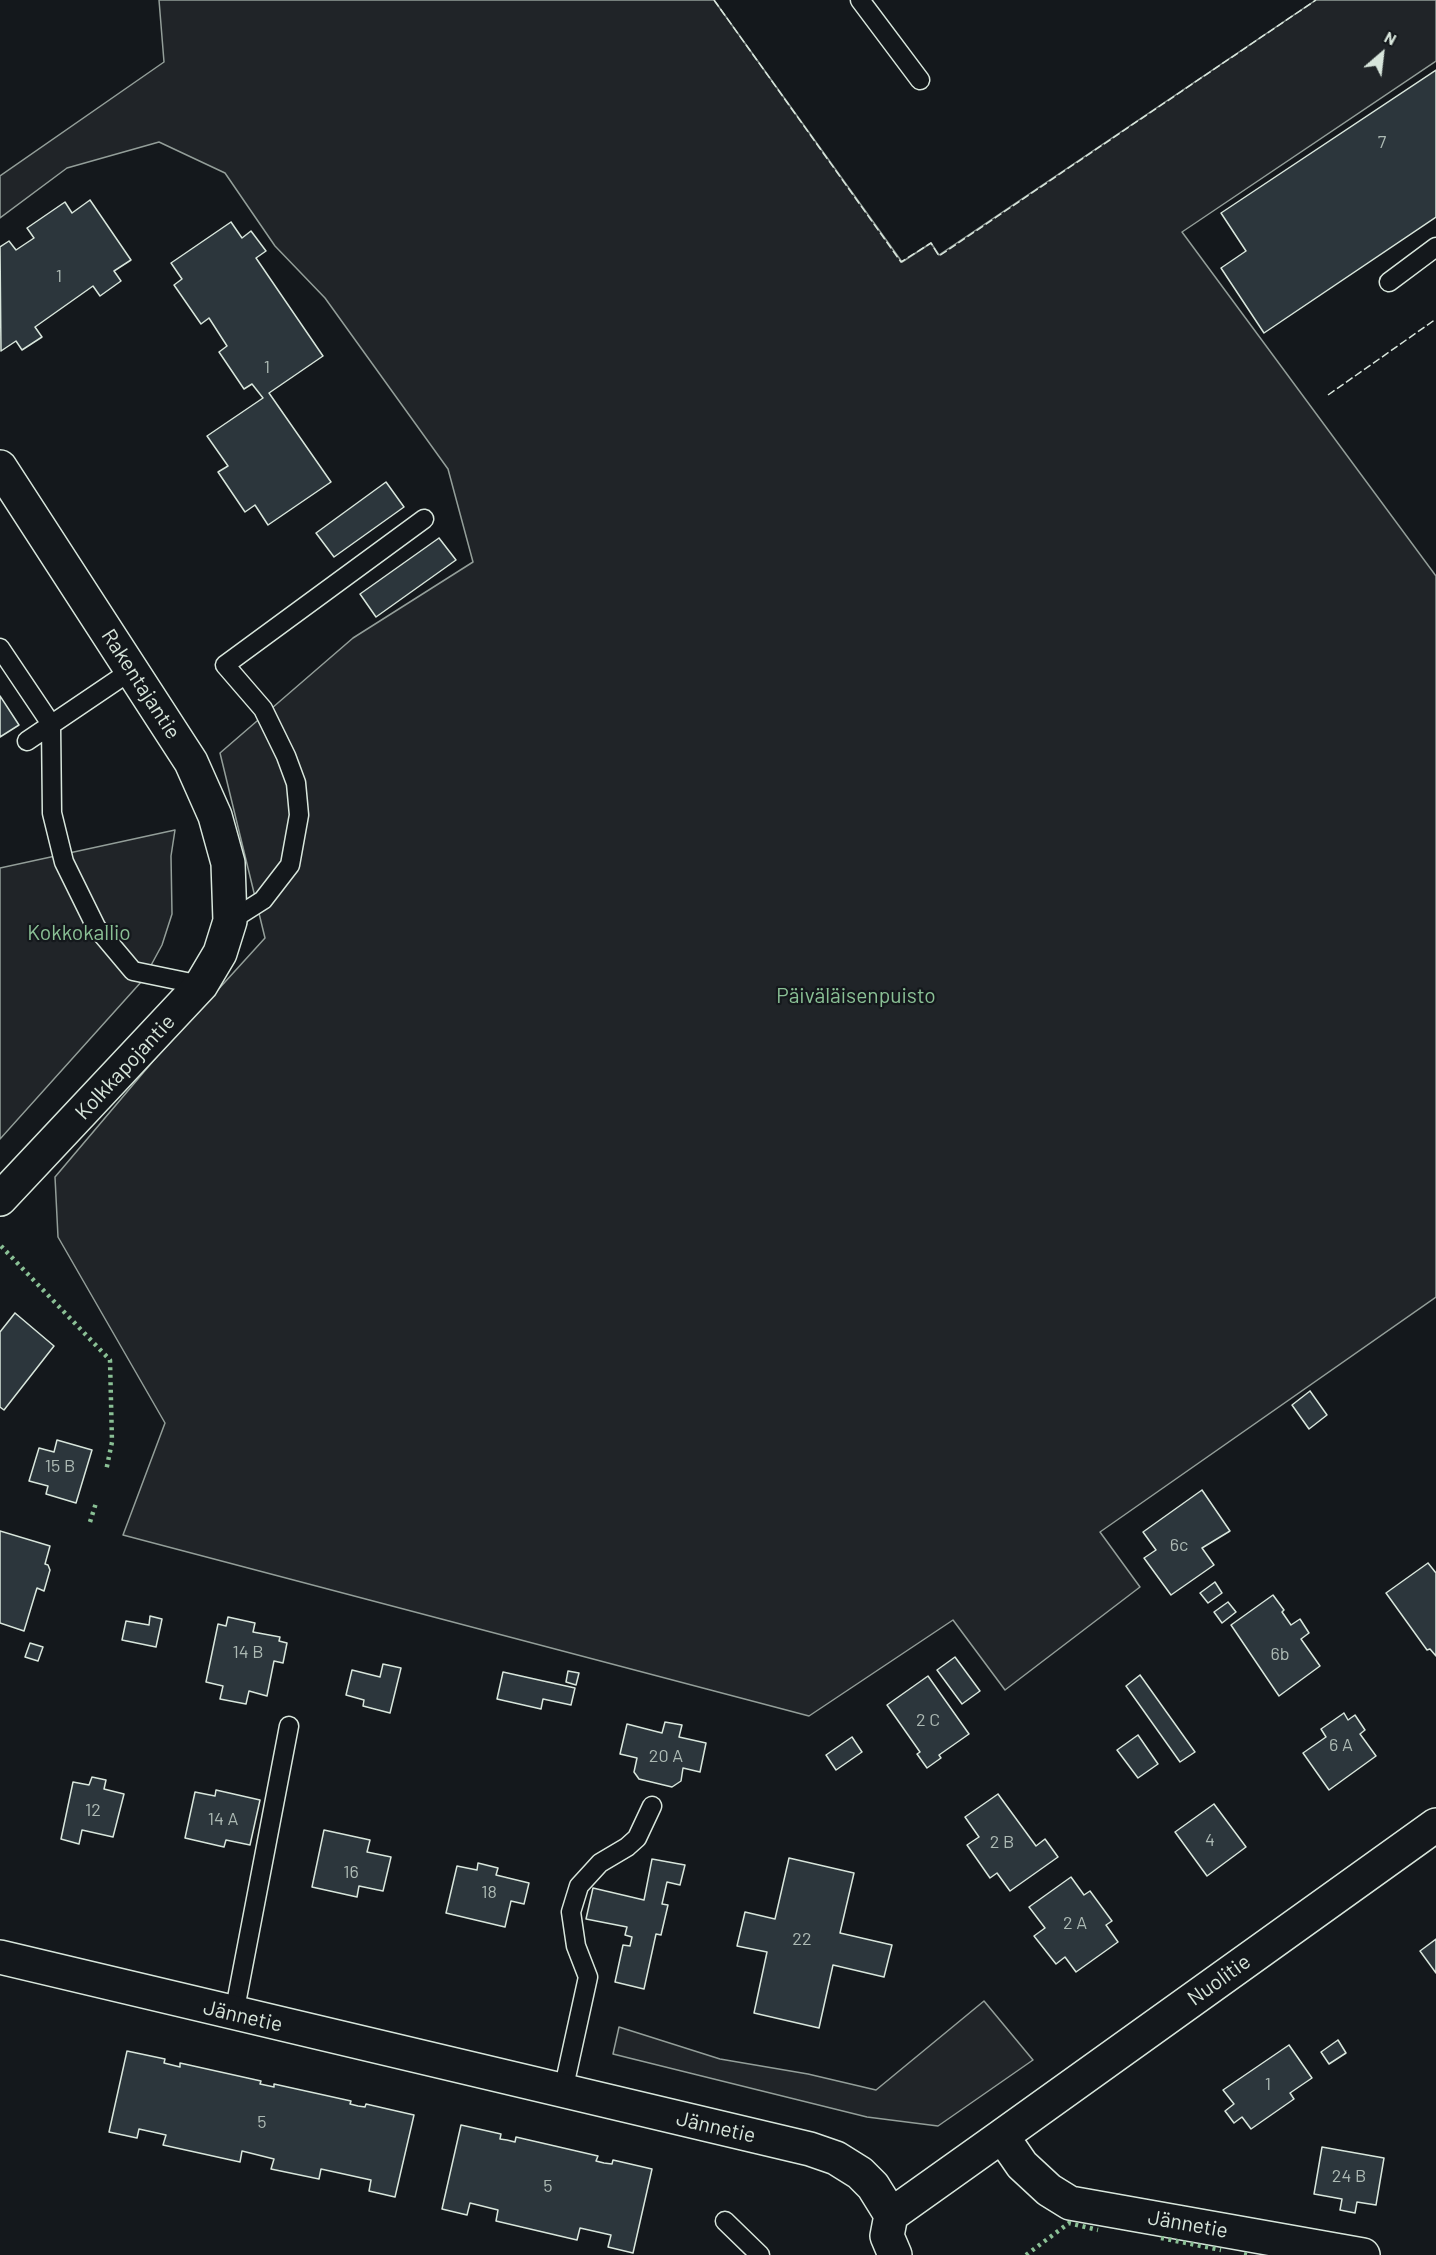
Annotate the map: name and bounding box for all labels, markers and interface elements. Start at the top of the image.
north arrow [1352,24,1412,84]
text: N [1382,27,1400,49]
house number: 7 [1378,131,1386,153]
house number: 1 [56,265,62,287]
house number: 1 [264,356,270,378]
street label: Rakentajantie [96,624,186,744]
park label: Kokkokallio [27,920,131,946]
park label: Päiväläisenpuisto [776,983,936,1009]
street label: Kolkkapojantie [70,1009,180,1125]
house number: 15 B [45,1455,75,1477]
house number: 6c [1170,1534,1188,1556]
house number: 14 B [232,1641,264,1663]
house number: 6b [1270,1643,1290,1665]
house number: 2 C [916,1709,940,1731]
house number: 6 A [1329,1734,1353,1756]
house number: 20 A [649,1745,683,1767]
house number: 12 [85,1799,101,1821]
house number: 14 A [208,1808,238,1830]
house number: 4 [1205,1829,1215,1851]
house number: 2 B [990,1831,1014,1853]
house number: 16 [343,1861,359,1883]
house number: 18 [481,1881,497,1903]
house number: 2 A [1063,1912,1087,1934]
house number: 22 [792,1928,812,1950]
street label: Nuolitie [1183,1949,1255,2011]
street label: Jännetie [201,1995,285,2037]
house number: 1 [1265,2073,1271,2095]
street label: Jännetie [674,2106,758,2148]
house number: 5 [257,2111,267,2133]
house number: 24 B [1332,2165,1366,2187]
house number: 5 [543,2175,553,2197]
street label: Jännetie [1146,2205,1230,2243]

